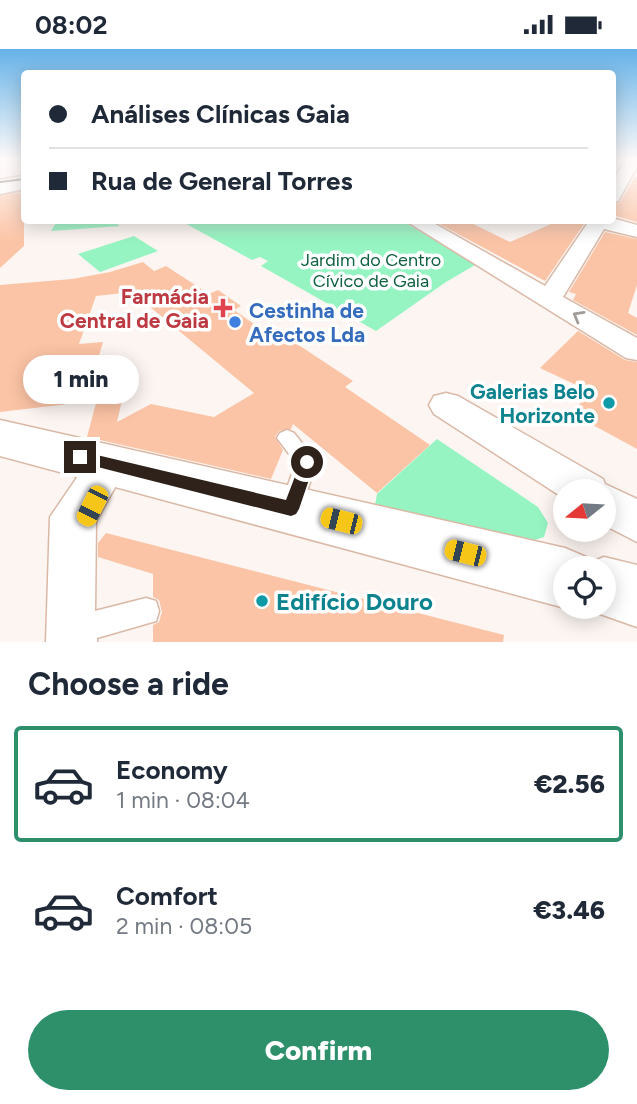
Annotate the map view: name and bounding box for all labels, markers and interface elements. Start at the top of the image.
text: 08:02 [35,9,108,41]
text: Análises Clínicas Gaia [91,98,350,130]
text: Rua de General Torres [91,165,353,197]
park label: Jardim do Centro Cívico de Gaia [301,249,441,292]
place label: Farmácia Central de Gaia [60,284,209,333]
place label: Cestinha de Afectos Lda [249,298,365,347]
marker: Farmácia Central de Gaia [215,300,231,316]
one-way arrow [573,311,586,324]
marker: Cestinha de Afectos Lda [227,314,243,330]
callout: 1 min [22,355,138,405]
text: 1 min [54,365,108,393]
place label: Galerias Belo Horizonte [470,379,595,428]
marker: Galerias Belo Horizonte [601,395,617,411]
route end [64,441,96,473]
route start [291,446,323,478]
north arrow [553,479,616,543]
map controls [553,479,616,619]
car [74,483,111,529]
car [319,506,364,536]
car [443,538,488,568]
button: locate [553,556,616,619]
place label: Edifício Douro [276,587,433,616]
marker: Edifício Douro [254,593,270,609]
text: Choose a ride [28,665,229,703]
icon: car [32,753,95,816]
text: Economy [116,754,228,786]
text: €2.56 [534,768,605,800]
text: 1 min · 08:04 [116,786,250,814]
icon: car [32,879,95,942]
text: Comfort [116,880,218,912]
text: €3.46 [533,894,605,926]
text: 2 min · 08:05 [116,912,252,940]
button: Confirm [28,1010,609,1090]

